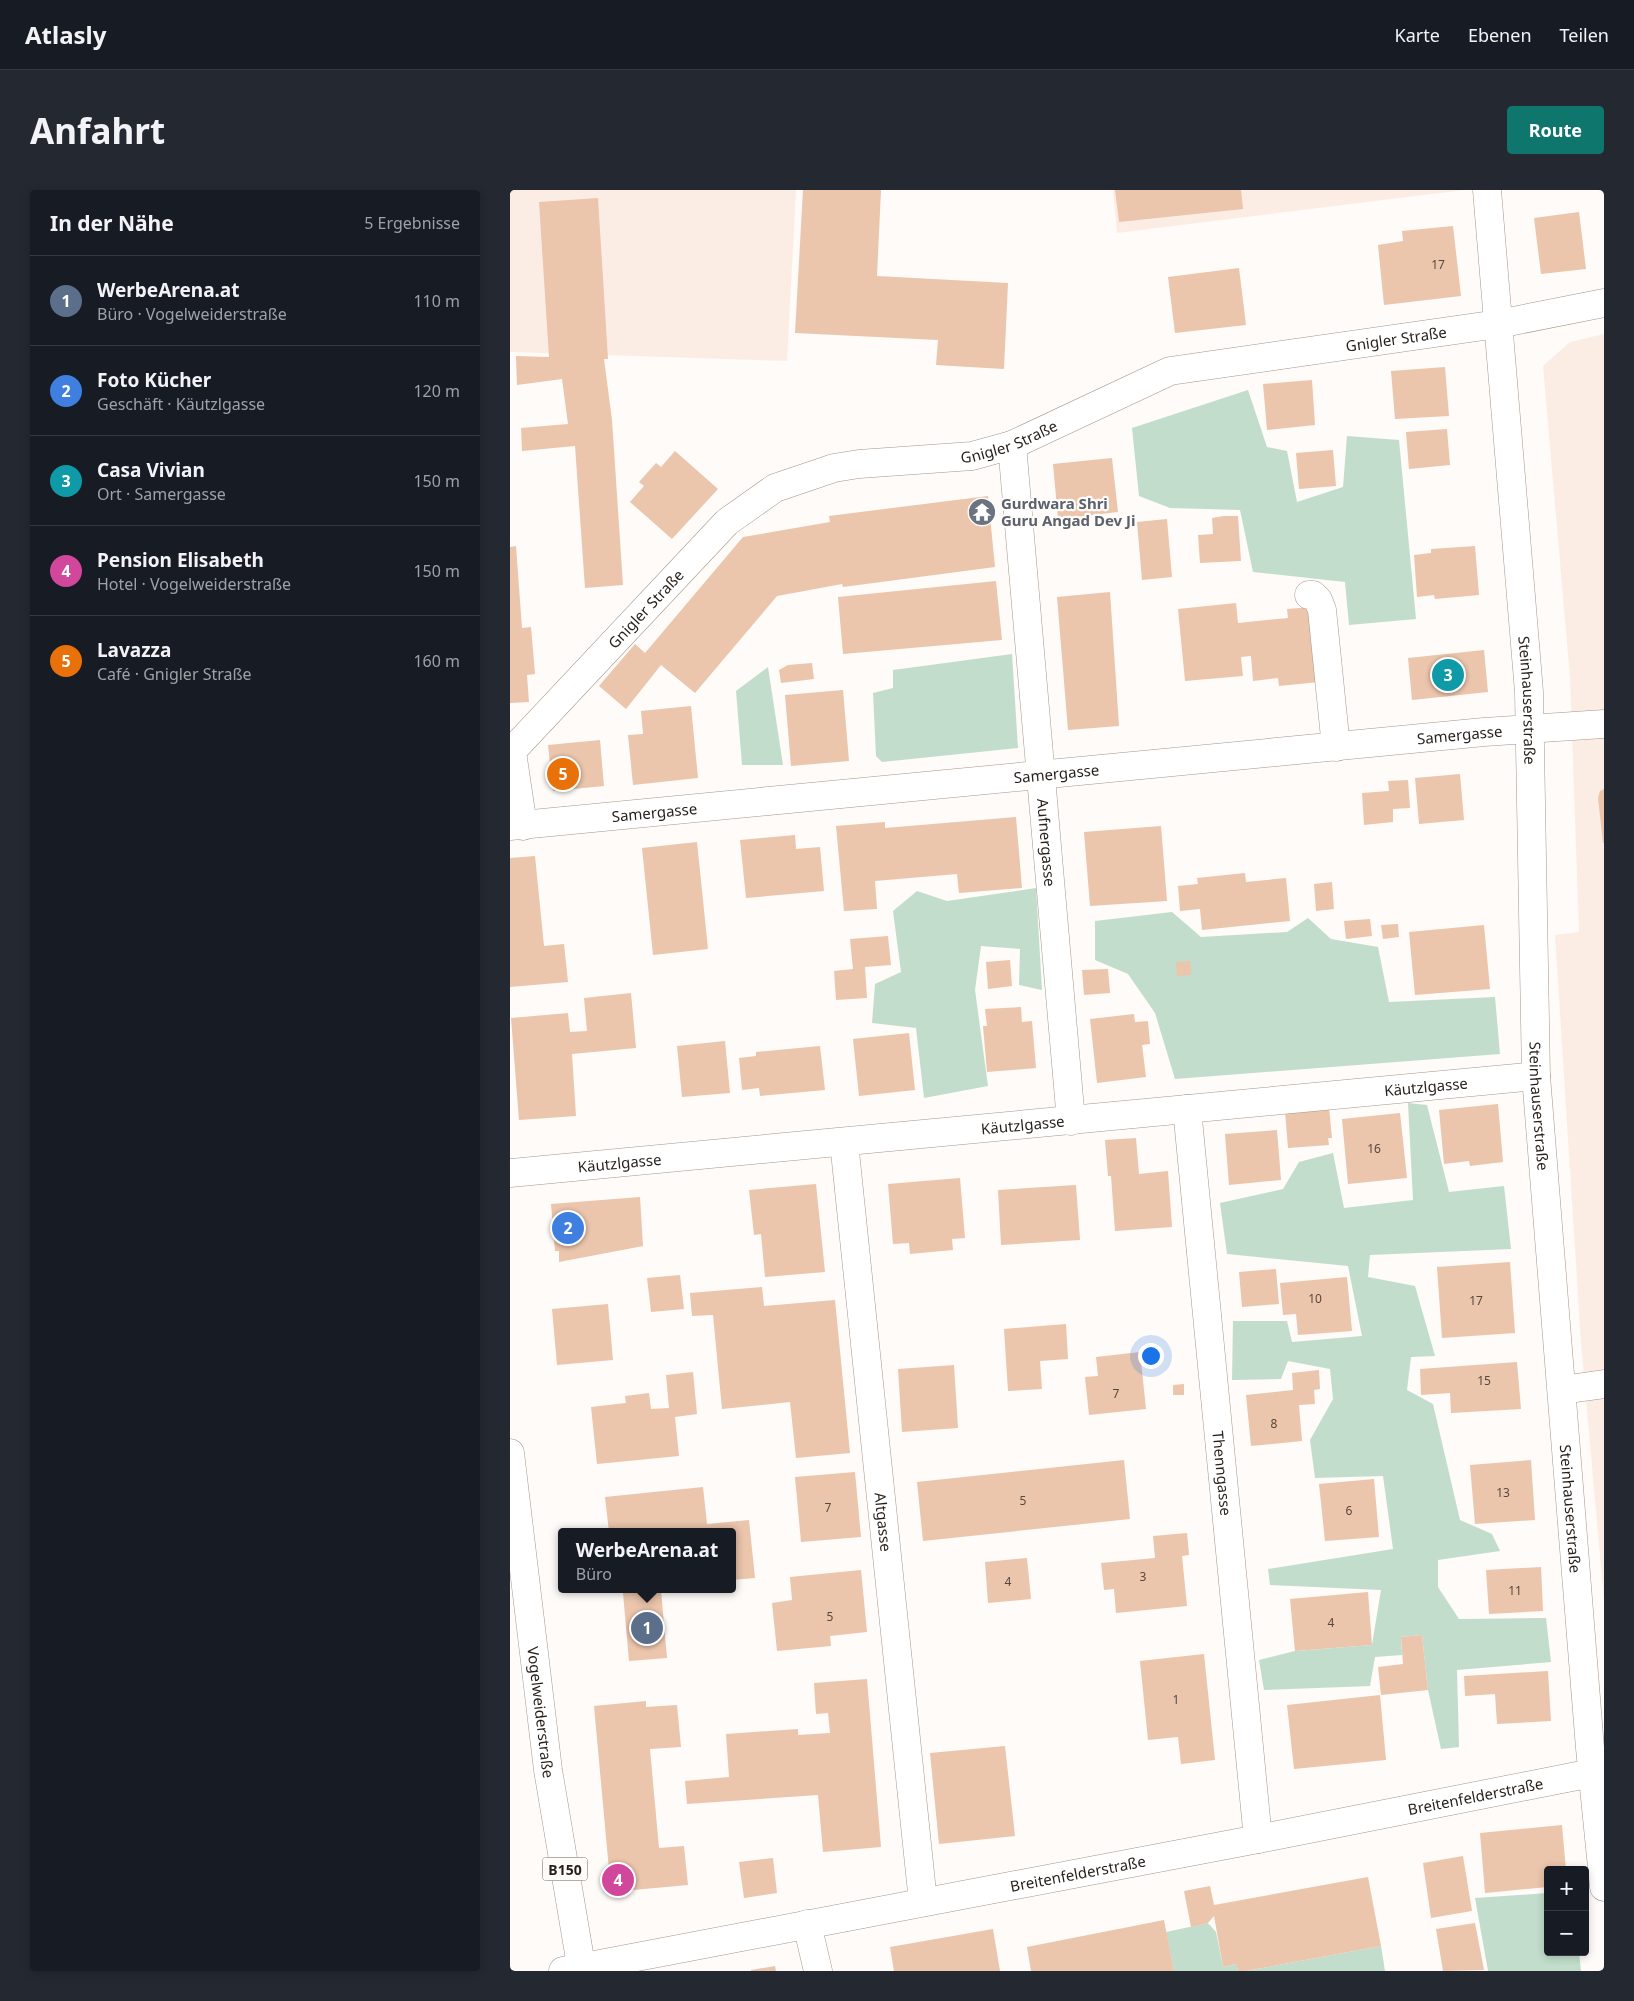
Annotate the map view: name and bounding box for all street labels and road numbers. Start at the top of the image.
street label: Gnigler Straße [1344,321,1448,356]
street label: Gnigler Straße [960,415,1060,467]
street label: Gnigler Straße [603,565,688,653]
street label: Steinhauserstraße [1514,635,1540,765]
street label: Samergasse [1416,721,1503,748]
street label: Samergasse [1013,759,1100,787]
street label: Samergasse [611,798,698,826]
street label: Aufnergasse [1033,798,1060,887]
street label: Steinhauserstraße [1525,1041,1554,1171]
street label: Käutzlgasse [1383,1073,1469,1100]
street label: Käutzlgasse [980,1111,1065,1138]
street label: Käutzlgasse [577,1149,662,1177]
street label: Thenngasse [1208,1430,1237,1517]
street label: Steinhauserstraße [1556,1444,1586,1574]
street label: Altgasse [870,1491,897,1553]
street label: Vogelweiderstraße [523,1645,559,1779]
street label: Breitenfelderstraße [1406,1773,1545,1819]
street label: Breitenfelderstraße [1008,1851,1147,1896]
road number: B150 [542,1858,588,1880]

